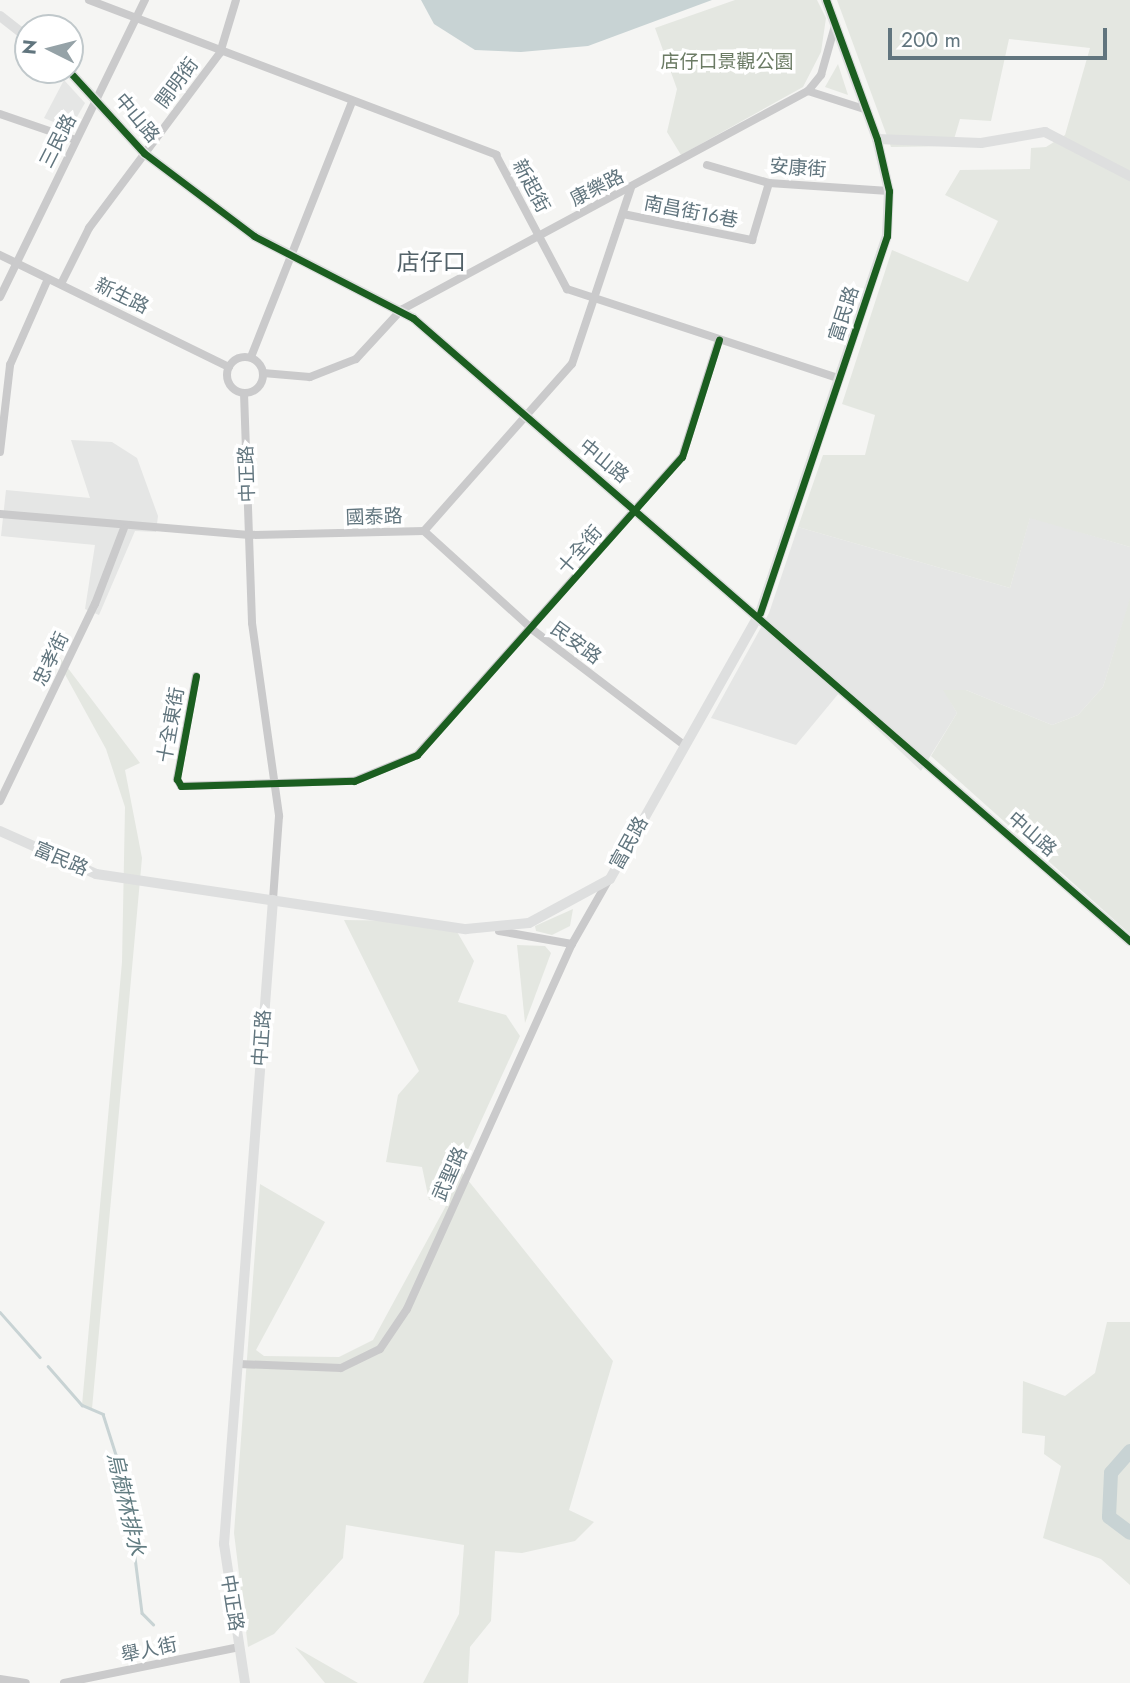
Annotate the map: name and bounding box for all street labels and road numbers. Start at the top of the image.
street label: 開明街 [151,53,203,113]
street label: 中山路 [110,89,164,147]
street label: 三民路 [35,110,81,172]
street label: 新起街 [508,155,554,217]
street label: 安康街 [769,155,827,181]
street label: 康樂路 [566,165,628,211]
street label: 南昌街16巷 [642,192,740,232]
street label: 新生路 [91,273,153,319]
street label: 富民路 [824,283,864,345]
street label: 中山路 [575,434,633,488]
street label: 中正路 [235,445,259,503]
street label: 國泰路 [345,505,403,529]
street label: 十全街 [553,521,607,579]
street label: 民安路 [546,617,606,669]
street label: 忠孝街 [28,628,74,690]
street label: 十全東街 [153,686,189,764]
street label: 中山路 [1003,807,1061,861]
street label: 富民路 [605,813,653,873]
street label: 富民路 [30,837,92,881]
street label: 中正路 [249,1009,275,1067]
street label: 武聖路 [428,1143,472,1205]
street label: 中正路 [216,1573,248,1633]
street label: 舉人街 [119,1633,179,1667]

